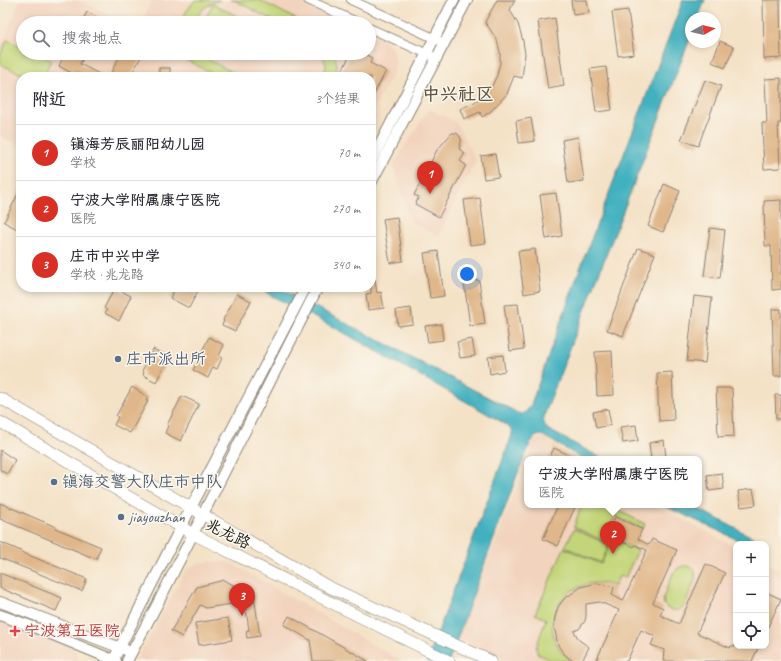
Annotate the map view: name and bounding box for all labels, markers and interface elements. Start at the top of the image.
north arrow [685,12,721,48]
search box [16,16,376,60]
icon: search [30,27,52,49]
text: 搜索地点 [62,29,122,48]
district label: 中兴社区 [422,83,494,105]
text: 附近 [32,89,66,110]
text: 3个结果 [315,91,360,107]
text: 镇海芳辰丽阳幼儿园 [70,135,205,154]
text: 1 [42,145,48,161]
text: 70 m [338,145,360,161]
text: 学校 [70,155,96,171]
pin: 1 [417,161,443,194]
text: 宁波大学附属康宁医院 [70,191,220,210]
text: 2 [42,201,48,217]
text: 270 m [332,201,360,217]
text: 医院 [70,211,96,227]
text: 庄市中兴中学 [70,247,160,266]
text: 3 [42,257,48,273]
text: 340 m [332,257,360,273]
your location [457,264,477,284]
text: 学校 · 兆龙路 [70,267,144,283]
place label: 庄市派出所 [126,349,206,369]
marker: 庄市派出所 [113,354,123,364]
popup [524,456,702,508]
text: 宁波大学附属康宁医院 [538,465,688,484]
place label: 镇海交警大队庄市中队 [62,472,222,492]
marker: 镇海交警大队庄市中队 [49,477,59,487]
text: 医院 [538,485,564,501]
place label: jiayouzhan [127,507,186,527]
marker: jiayouzhan [116,512,126,522]
street label: 兆龙路 [202,514,254,554]
pin: 2 [600,521,626,554]
map controls [733,541,769,649]
button: + [733,541,769,577]
button: − [733,577,769,613]
pin: 3 [229,583,255,616]
button: locate [733,613,769,649]
place label: 宁波第五医院 [24,621,120,641]
marker: 宁波第五医院 [9,625,21,637]

